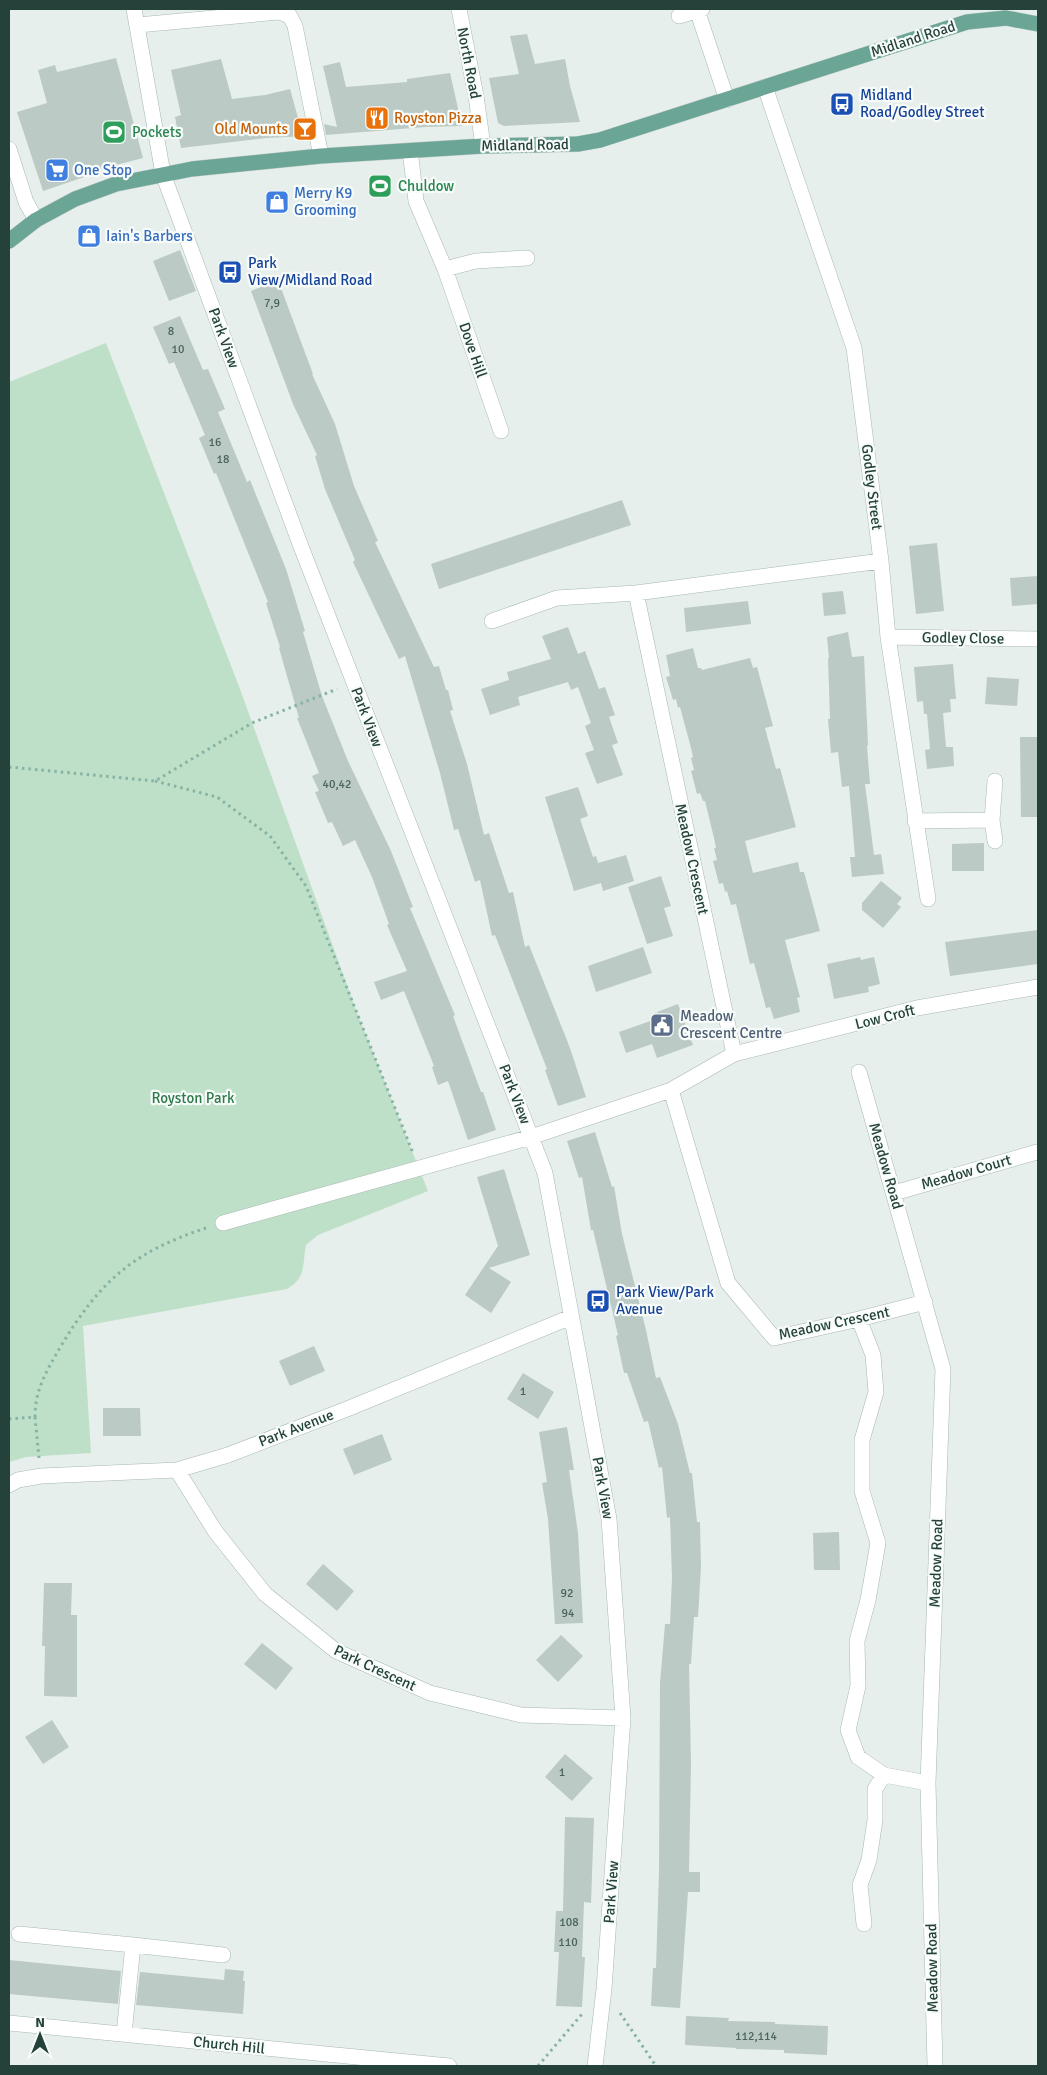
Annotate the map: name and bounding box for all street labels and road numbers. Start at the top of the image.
street label: Midland Road [869,17,958,61]
street label: North Road [453,26,485,100]
street label: Midland Road [481,135,569,155]
street label: Park View [205,305,243,371]
street label: Dove Hill [455,320,491,380]
street label: Godley Street [858,443,886,531]
street label: Godley Close [922,628,1004,648]
street label: Park View [347,684,387,750]
street label: Meadow Crescent [671,802,713,916]
street label: Low Croft [853,1001,917,1033]
street label: Park View [495,1061,535,1127]
street label: Meadow Road [865,1121,907,1211]
street label: Meadow Court [919,1151,1013,1193]
street label: Meadow Crescent [777,1302,891,1344]
street label: Park Avenue [256,1405,336,1451]
street label: Park View [589,1455,617,1521]
street label: Meadow Road [925,1518,947,1608]
street label: Park Crescent [331,1641,419,1695]
street label: Park View [600,1860,622,1924]
street label: Meadow Road [922,1923,942,2013]
street label: Church Hill [192,2032,266,2058]

